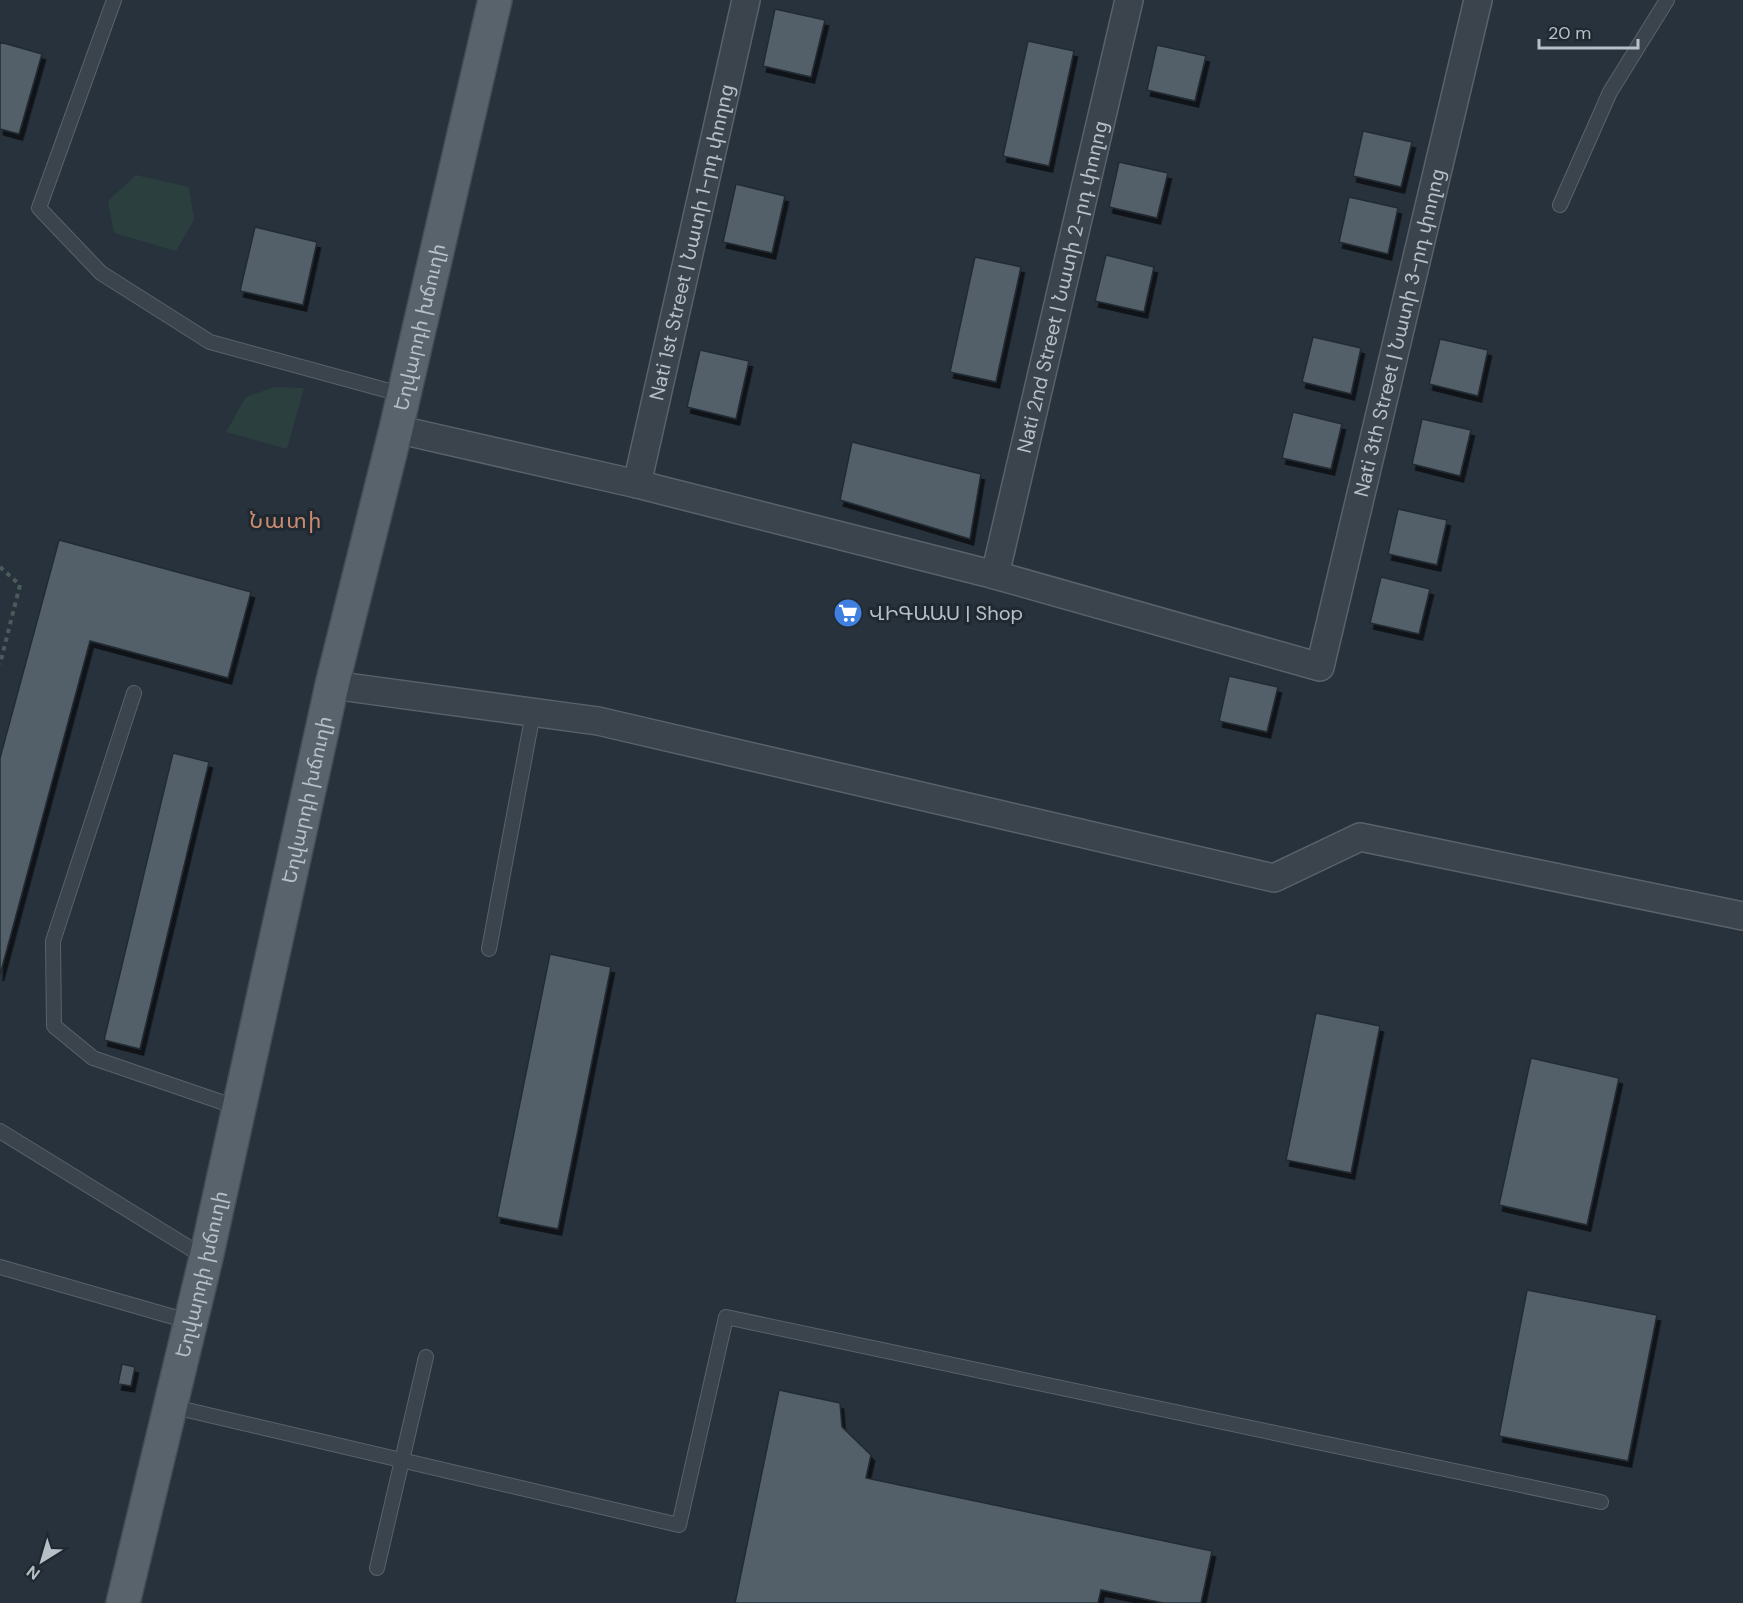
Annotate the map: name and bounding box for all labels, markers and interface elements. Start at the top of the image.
scale bar [1539,12,1638,50]
text: 20 m [1548,21,1591,45]
street label: Nati 1st Street | Նատի 1-րդ փողոց [643,81,740,403]
street label: Nati 2nd Street | Նատի 2-րդ փողոց [1011,118,1114,456]
street label: Nati 3th Street | Նատի 3-րդ փողոց [1348,166,1451,499]
street label: Եղվարդի խճուղի [388,241,451,413]
district label: Նատի [249,506,323,535]
supermarket icon: ՎԻԳԱԱՍ | Shop [832,597,864,629]
place label: ՎԻԳԱԱՍ | Shop [869,600,1023,626]
street label: Եղվարդի խճուղի [276,714,338,886]
street label: Եղվարդի խճուղի [169,1188,233,1360]
north arrow [12,1531,72,1591]
text: N [22,1561,44,1584]

